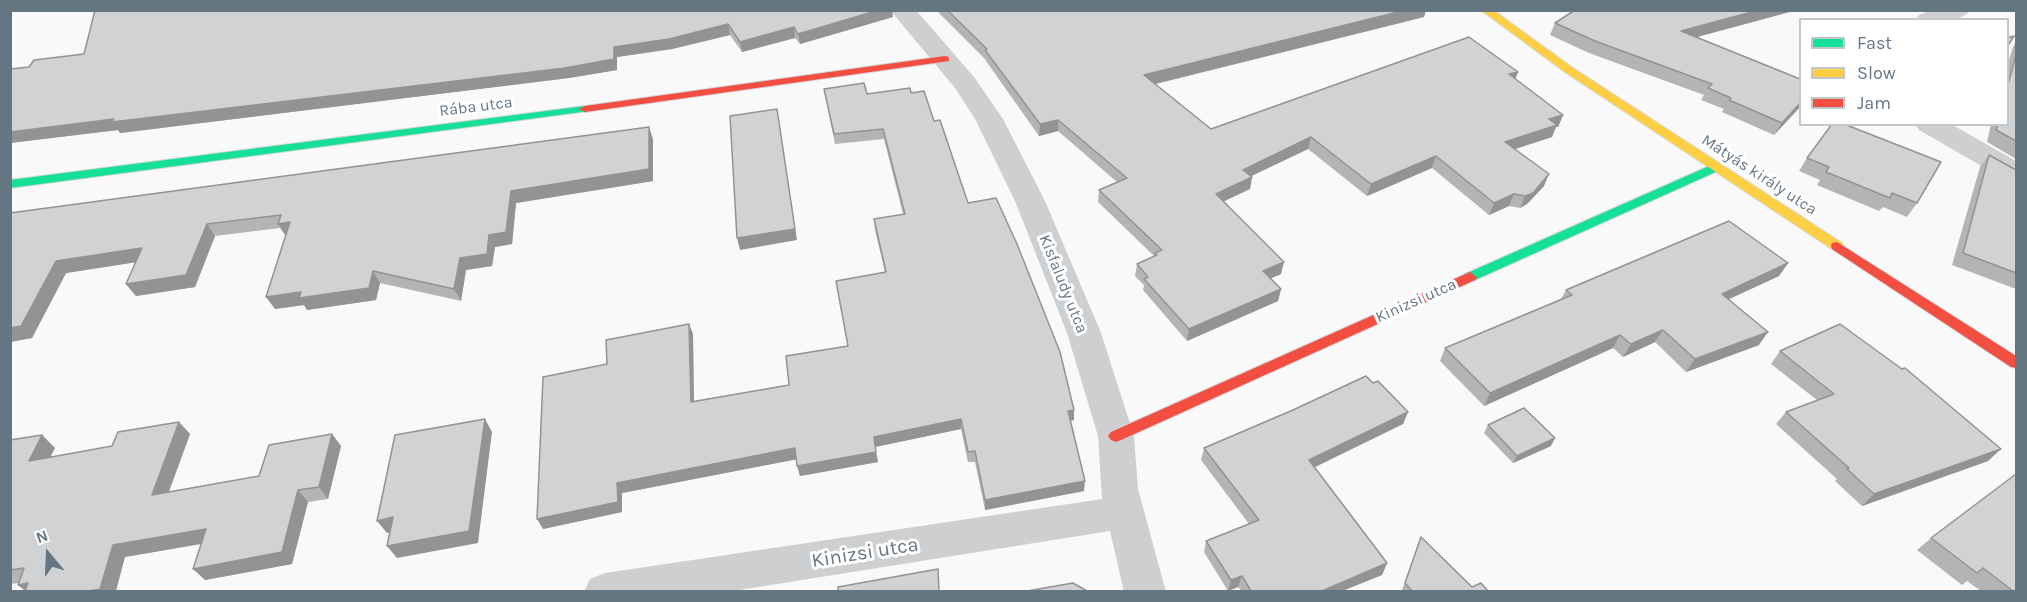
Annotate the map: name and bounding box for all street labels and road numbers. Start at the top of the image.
street label: Rába utca [438,93,514,121]
street label: Mátyás király utca [1698,131,1820,219]
street label: Kisfaludy utca [1035,232,1091,336]
street label: Kinizsi utca [1373,275,1459,327]
street label: Kinizsi utca [810,533,920,573]

